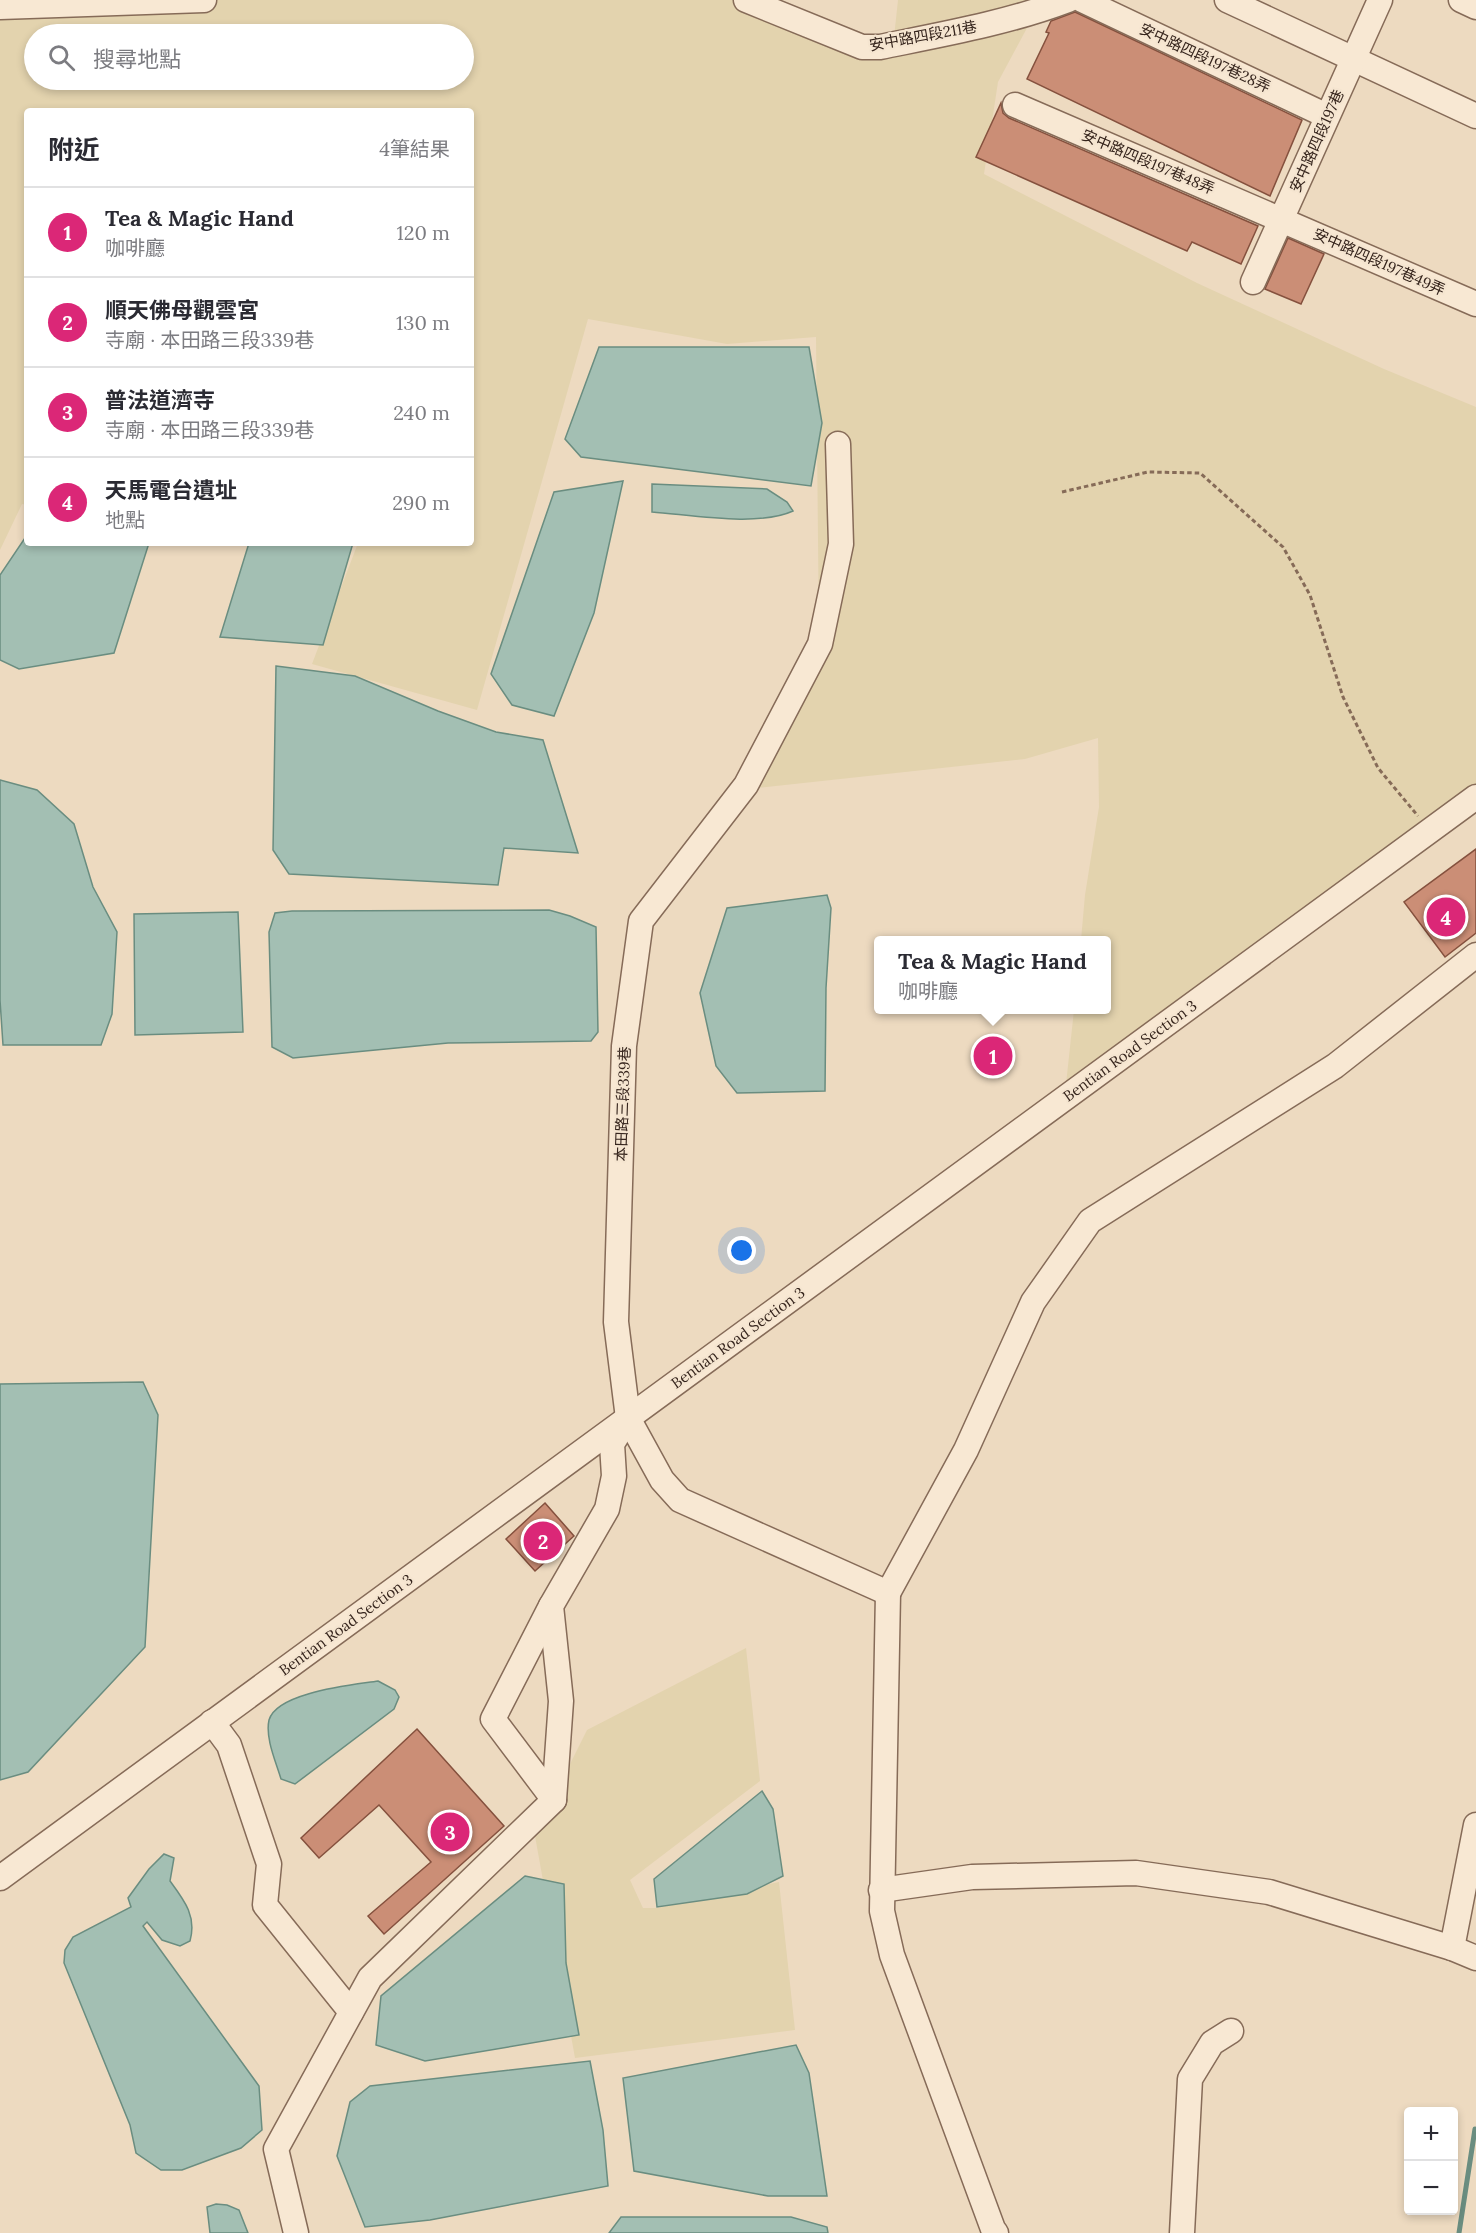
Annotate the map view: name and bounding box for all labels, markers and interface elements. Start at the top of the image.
street label: 安中路四段211巷 [868,17,978,54]
street label: 安中路四段197巷28弄 [1137,19,1274,96]
search box [24,24,474,90]
icon: search [45,41,78,74]
text: 搜尋地點 [93,45,181,73]
street label: 安中路四段197巷 [1285,86,1348,195]
street label: 安中路四段197巷48弄 [1079,125,1217,198]
text: 附近 [48,133,100,166]
text: 4筆結果 [379,136,450,161]
text: Tea & Magic Hand [105,204,294,232]
text: 1 [63,220,72,245]
text: 120 m [396,220,450,245]
street label: 安中路四段197巷49弄 [1310,224,1448,299]
text: 咖啡廳 [105,235,165,260]
text: 順天佛母觀雲宮 [105,296,259,324]
text: 2 [62,310,73,335]
text: 130 m [396,310,450,335]
text: 寺廟 · 本田路三段339巷 [105,327,314,352]
text: 普法道濟寺 [105,386,215,414]
text: 3 [62,400,73,425]
text: 240 m [393,400,450,425]
text: 寺廟 · 本田路三段339巷 [105,417,314,442]
text: 天馬電台遺址 [105,476,237,504]
text: 4 [62,490,73,515]
text: 290 m [392,490,450,515]
text: 地點 [105,507,145,532]
pin: 4 [1426,894,1466,940]
popup [874,936,1111,1014]
text: Tea & Magic Hand [898,947,1087,975]
text: 咖啡廳 [898,978,958,1003]
street label: Bentian Road Section 3 [1059,996,1200,1105]
pin: 1 [974,1034,1012,1078]
street label: 本田路三段339巷 [611,1046,634,1162]
your location [727,1236,756,1265]
street label: Bentian Road Section 3 [667,1283,808,1392]
pin: 2 [524,1518,562,1564]
street label: Bentian Road Section 3 [275,1570,416,1679]
pin: 3 [430,1810,470,1854]
map controls [1404,2107,1458,2215]
button: + [1404,2107,1458,2161]
button: − [1404,2161,1458,2215]

